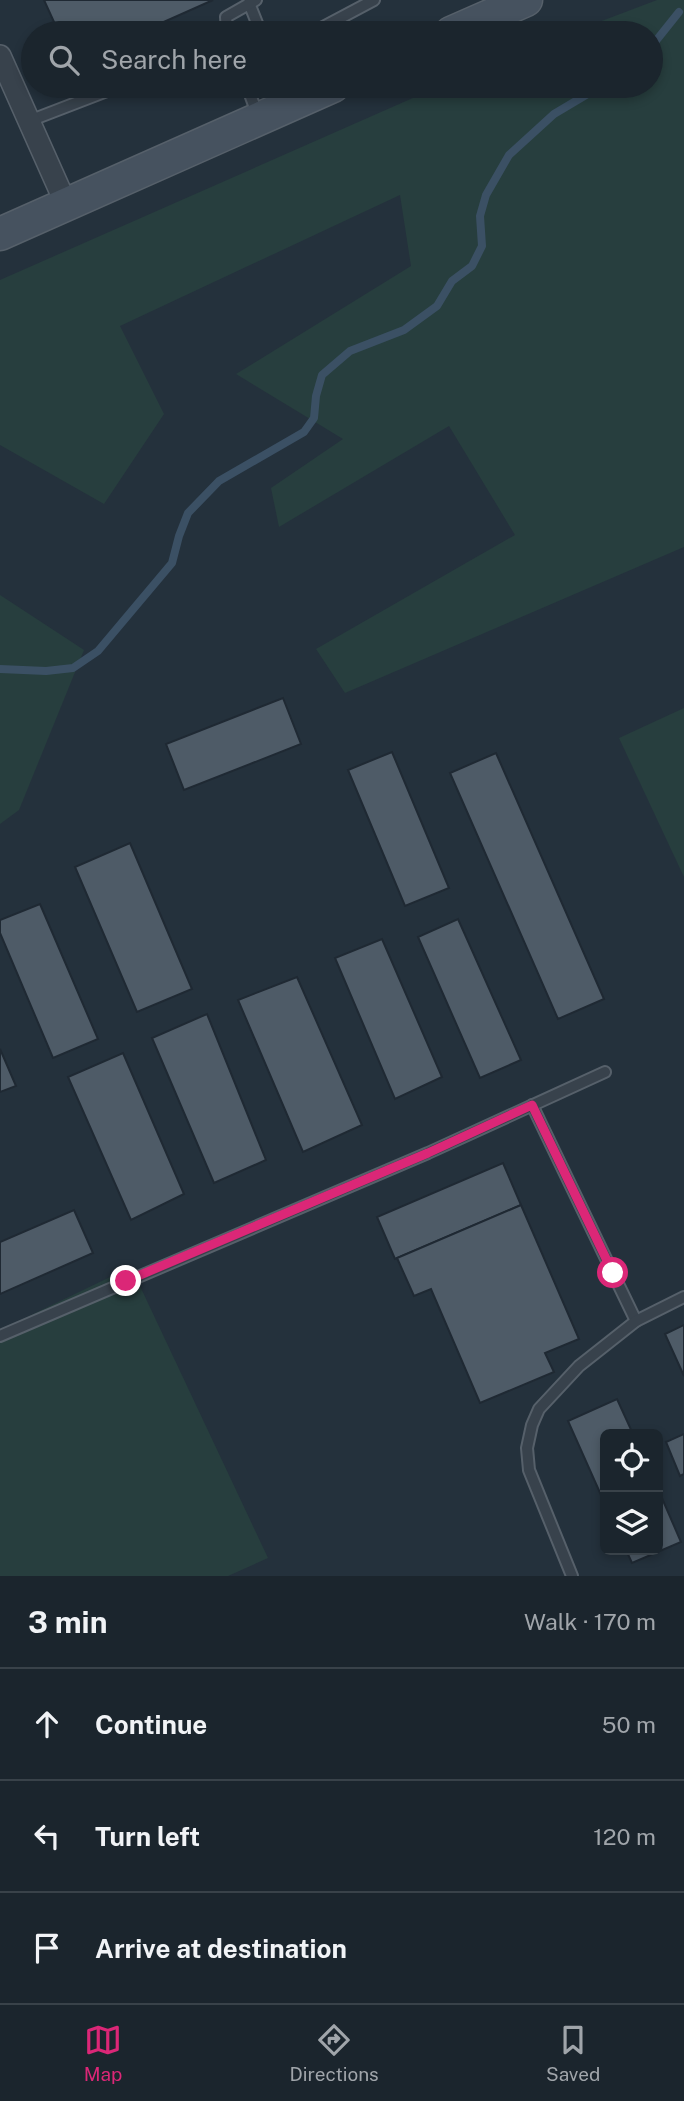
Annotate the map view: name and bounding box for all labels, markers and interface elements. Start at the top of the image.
search box [21,21,663,98]
icon: search [45,41,83,79]
text: Search here [101,44,247,75]
route start [597,1257,628,1288]
route end [110,1265,141,1296]
map controls [600,1429,663,1555]
button: locate [600,1429,663,1492]
button: layers [600,1492,663,1555]
text: 3 min [28,1604,107,1640]
text: Walk · 170 m [524,1608,656,1635]
icon: ahead [28,1705,66,1743]
text: Continue [95,1709,207,1740]
text: 50 m [602,1711,656,1738]
icon: left [28,1817,66,1855]
text: Turn left [95,1821,200,1852]
text: 120 m [593,1823,656,1850]
icon: arrive [28,1929,66,1967]
text: Arrive at destination [95,1933,347,1964]
tab: Map [84,2021,122,2085]
tab: Directions [289,2021,379,2085]
tab: Saved [546,2021,600,2085]

